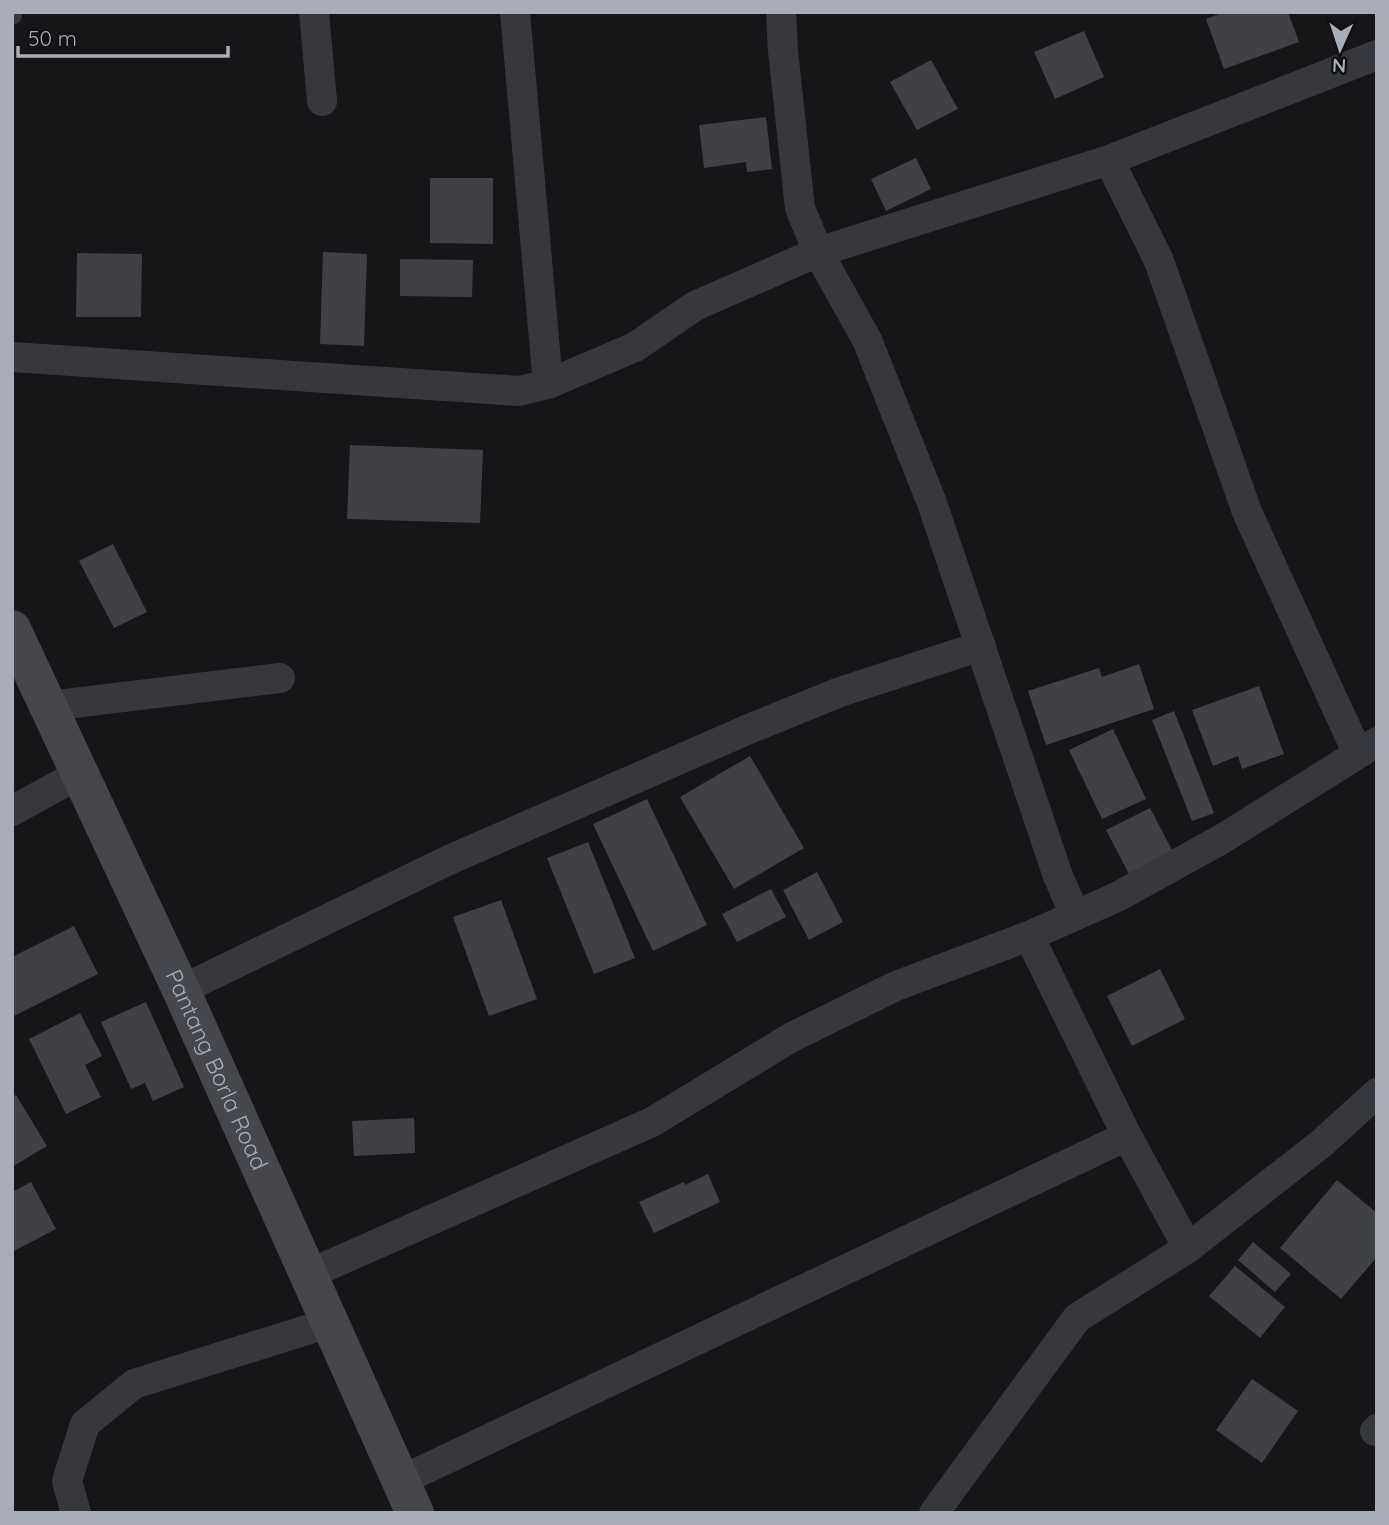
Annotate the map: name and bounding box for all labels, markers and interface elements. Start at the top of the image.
scale bar [18,14,228,58]
north arrow [1305,14,1375,84]
text: 50 m [28,25,77,51]
text: N [1332,54,1347,78]
street label: Pantang Borla Road [159,965,275,1174]

